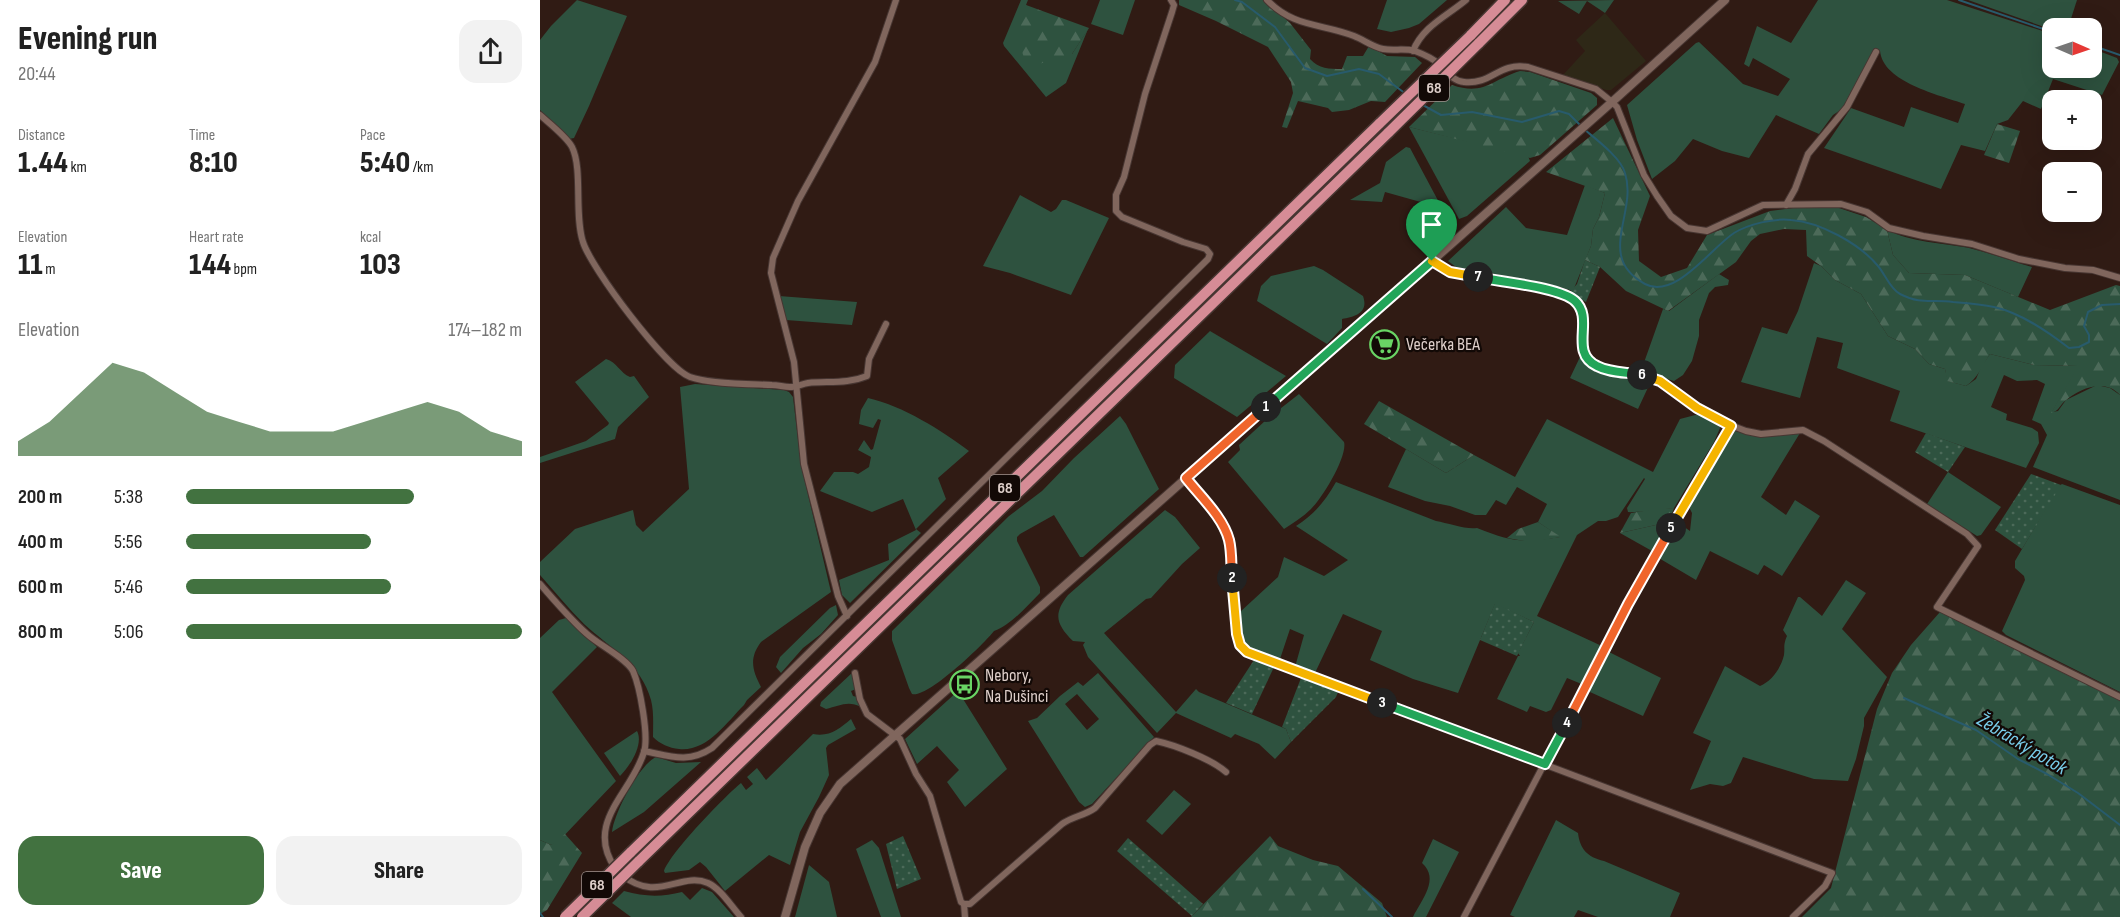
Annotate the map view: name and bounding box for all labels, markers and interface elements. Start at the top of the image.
north arrow [2042,18,2102,78]
map controls [2042,18,2102,222]
text: Evening run [18,19,158,59]
button: share [459,20,522,83]
text: 20:44 [18,62,56,86]
road number: 68 [1419,75,1449,101]
button: + [2042,90,2102,150]
text: Distance [18,126,65,145]
text: Time [189,126,215,145]
text: Pace [360,126,385,145]
text: 1.44 [18,145,68,181]
text: 8:10 [189,145,238,181]
text: 5:40 [360,145,410,181]
text: km [68,158,87,177]
text: /km [410,158,434,177]
button: − [2042,162,2102,222]
pin [1406,199,1457,261]
icon: arrive [1415,208,1448,241]
text: Elevation [18,228,67,247]
text: Heart rate [189,228,244,247]
text: kcal [360,228,381,247]
text: 11 [18,247,43,283]
text: 144 [189,247,231,283]
text: 103 [360,247,401,283]
text: m [43,260,55,279]
text: bpm [231,260,257,279]
pin: 7 [1463,262,1493,292]
text: 7 [1475,267,1481,286]
text: Elevation [18,318,80,342]
text: 174–182 m [448,318,522,342]
supermarket icon: Večerka BEA [1369,328,1401,360]
place label: Večerka BEA [1406,334,1480,355]
pin: 6 [1627,360,1657,390]
text: 6 [1638,365,1646,384]
pin: 1 [1251,392,1281,422]
text: 1 [1263,397,1269,416]
road number: 68 [990,475,1020,501]
text: 200 m [18,485,62,509]
text: 5:38 [114,485,143,509]
pin: 5 [1656,513,1686,543]
text: 5 [1667,518,1675,537]
text: 400 m [18,530,63,554]
text: 5:56 [114,530,143,554]
pin: 2 [1217,563,1247,593]
text: 2 [1228,568,1236,587]
text: 600 m [18,575,63,599]
text: 5:46 [114,575,143,599]
text: 800 m [18,620,63,644]
text: 5:06 [114,620,143,644]
place label: Nebory, Na Dušinci [985,665,1048,707]
bus stop icon: Nebory, Na Dušinci [948,669,980,701]
pin: 3 [1367,688,1397,718]
text: 3 [1378,693,1386,712]
water label: Žebrácký potok [1972,707,2072,780]
pin: 4 [1552,708,1582,738]
text: 4 [1563,713,1571,732]
button: Save [18,836,264,905]
button: Share [276,836,522,905]
road number: 68 [582,872,612,898]

